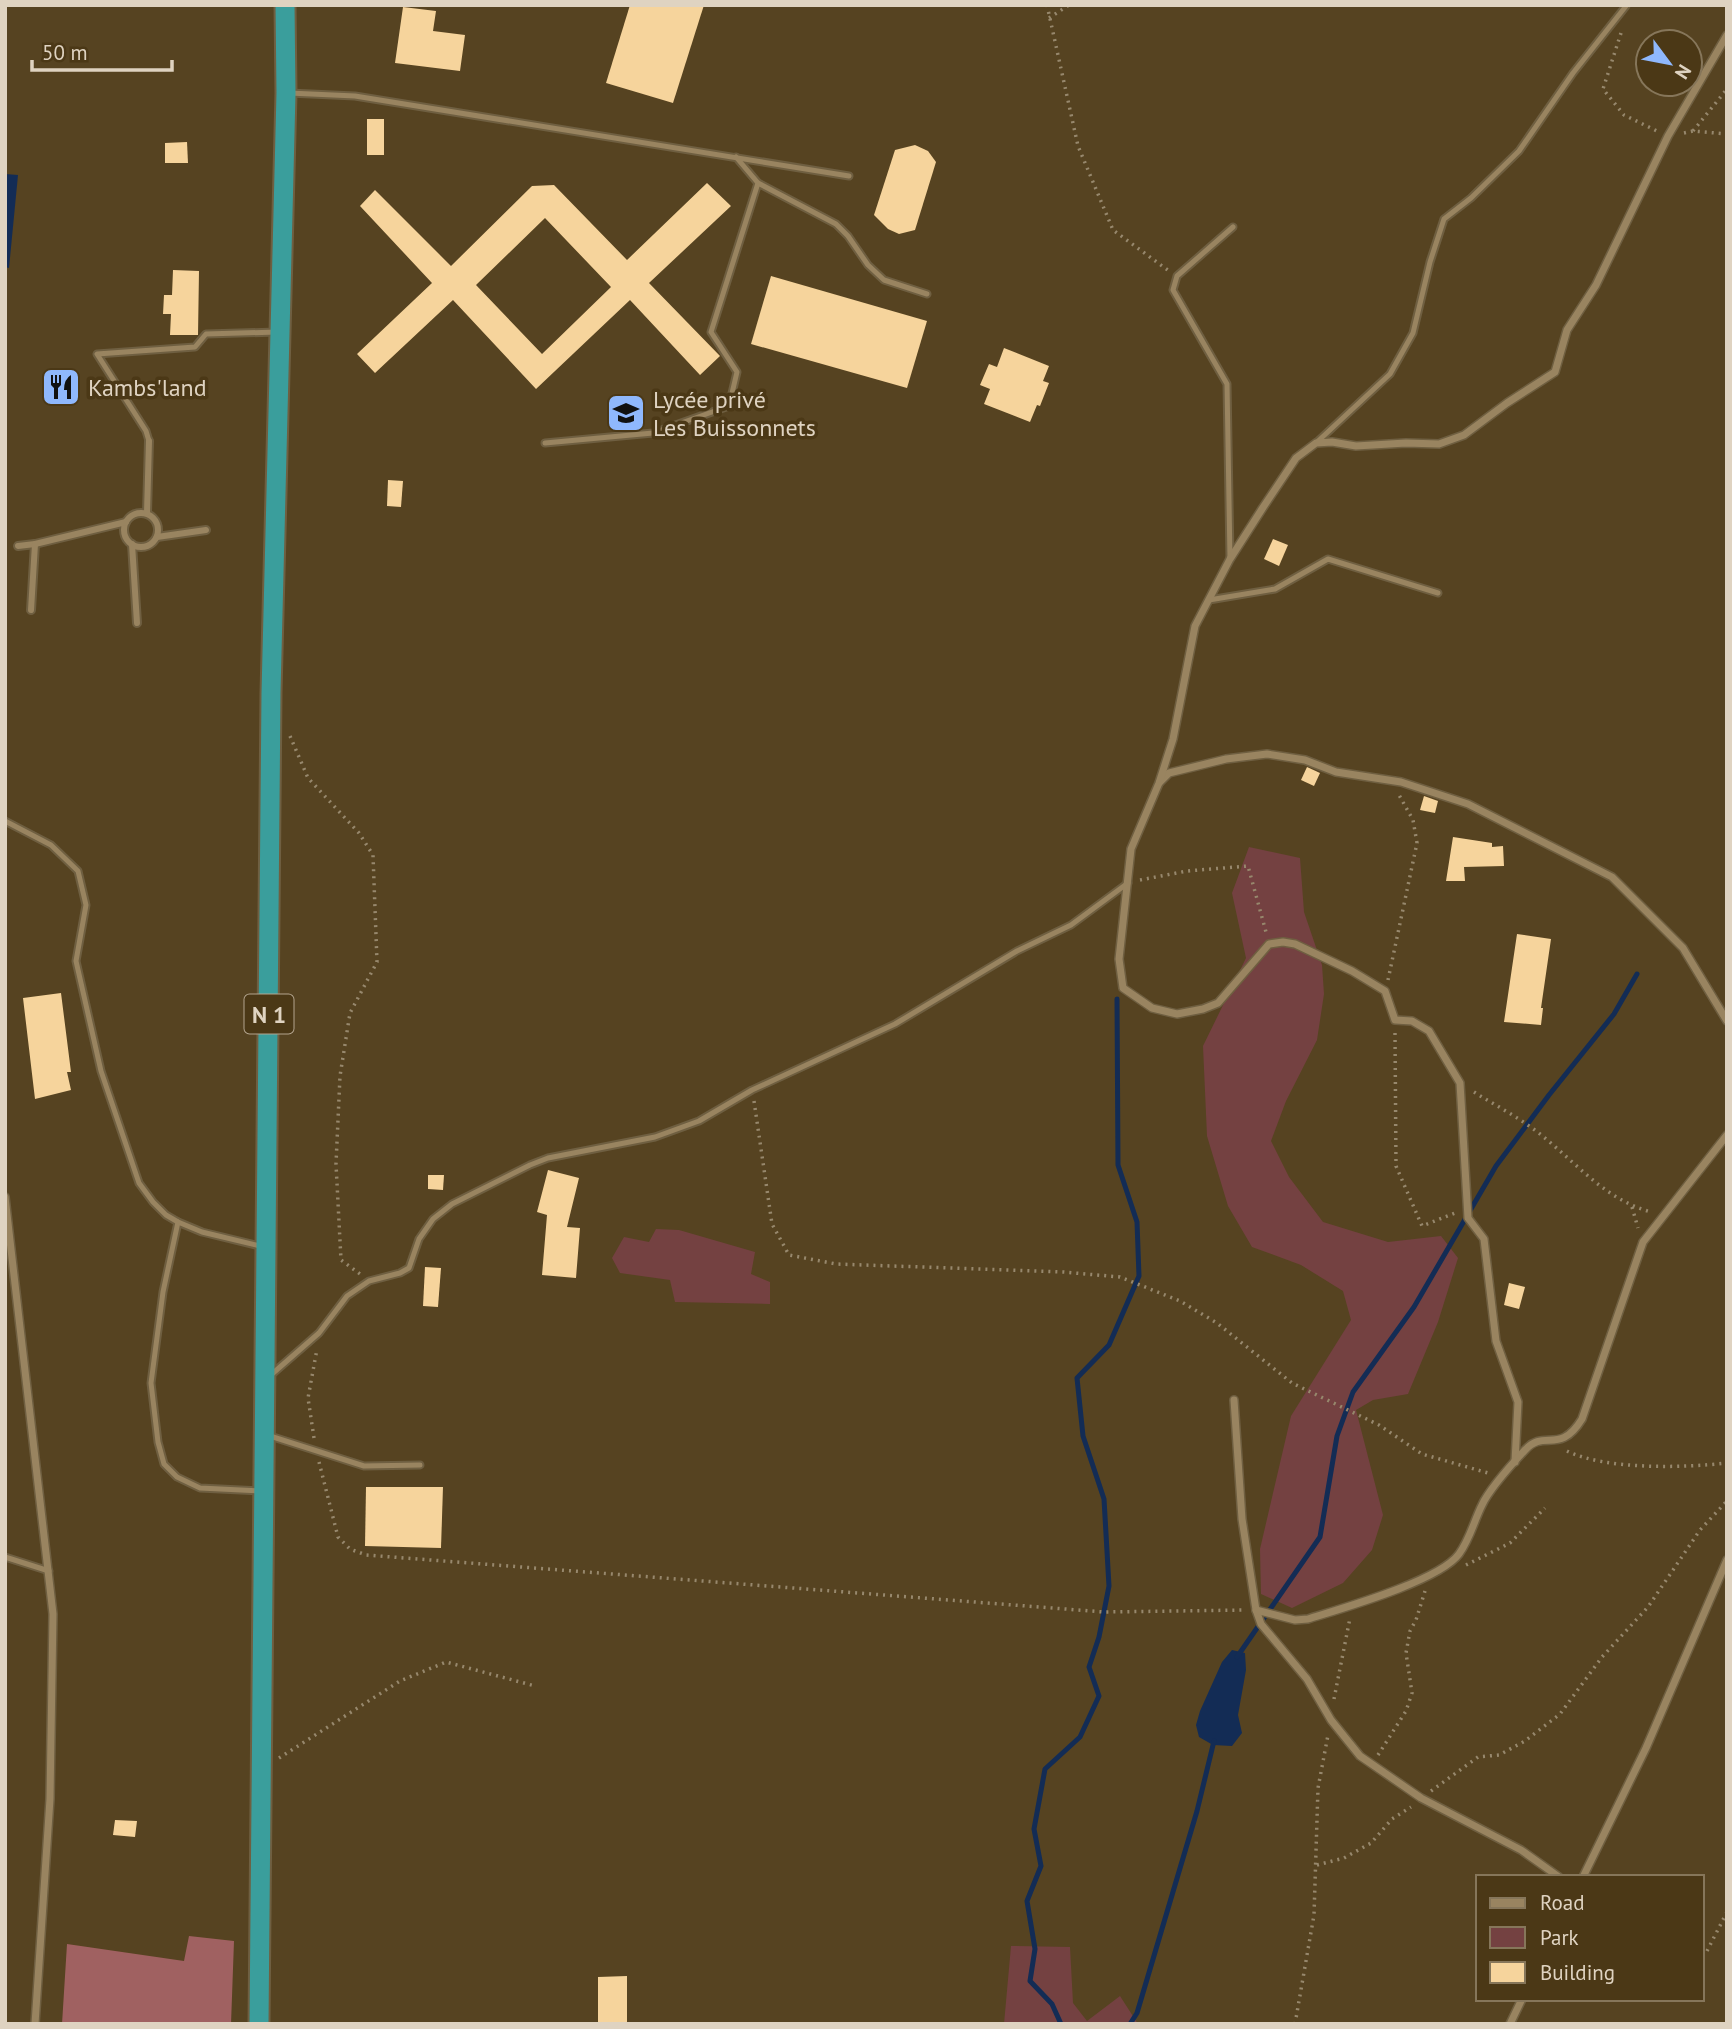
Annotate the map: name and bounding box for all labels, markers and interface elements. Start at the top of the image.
scale bar [32,28,172,72]
north arrow [1634,28,1704,98]
text: 50 m [42,39,88,66]
text: N [1670,60,1697,84]
restaurant icon: Kambs'land [40,366,82,408]
place label: Kambs'land [88,372,207,403]
place label: Lycée privé Les Buissonnets [653,384,816,443]
school or university icon: Lycée privé Les Buissonnets [605,392,647,434]
road number: N 1 [244,995,294,1034]
legend [1476,1875,1704,2001]
text: Road [1540,1889,1584,1916]
text: Park [1540,1924,1579,1951]
text: Building [1540,1959,1615,1986]

